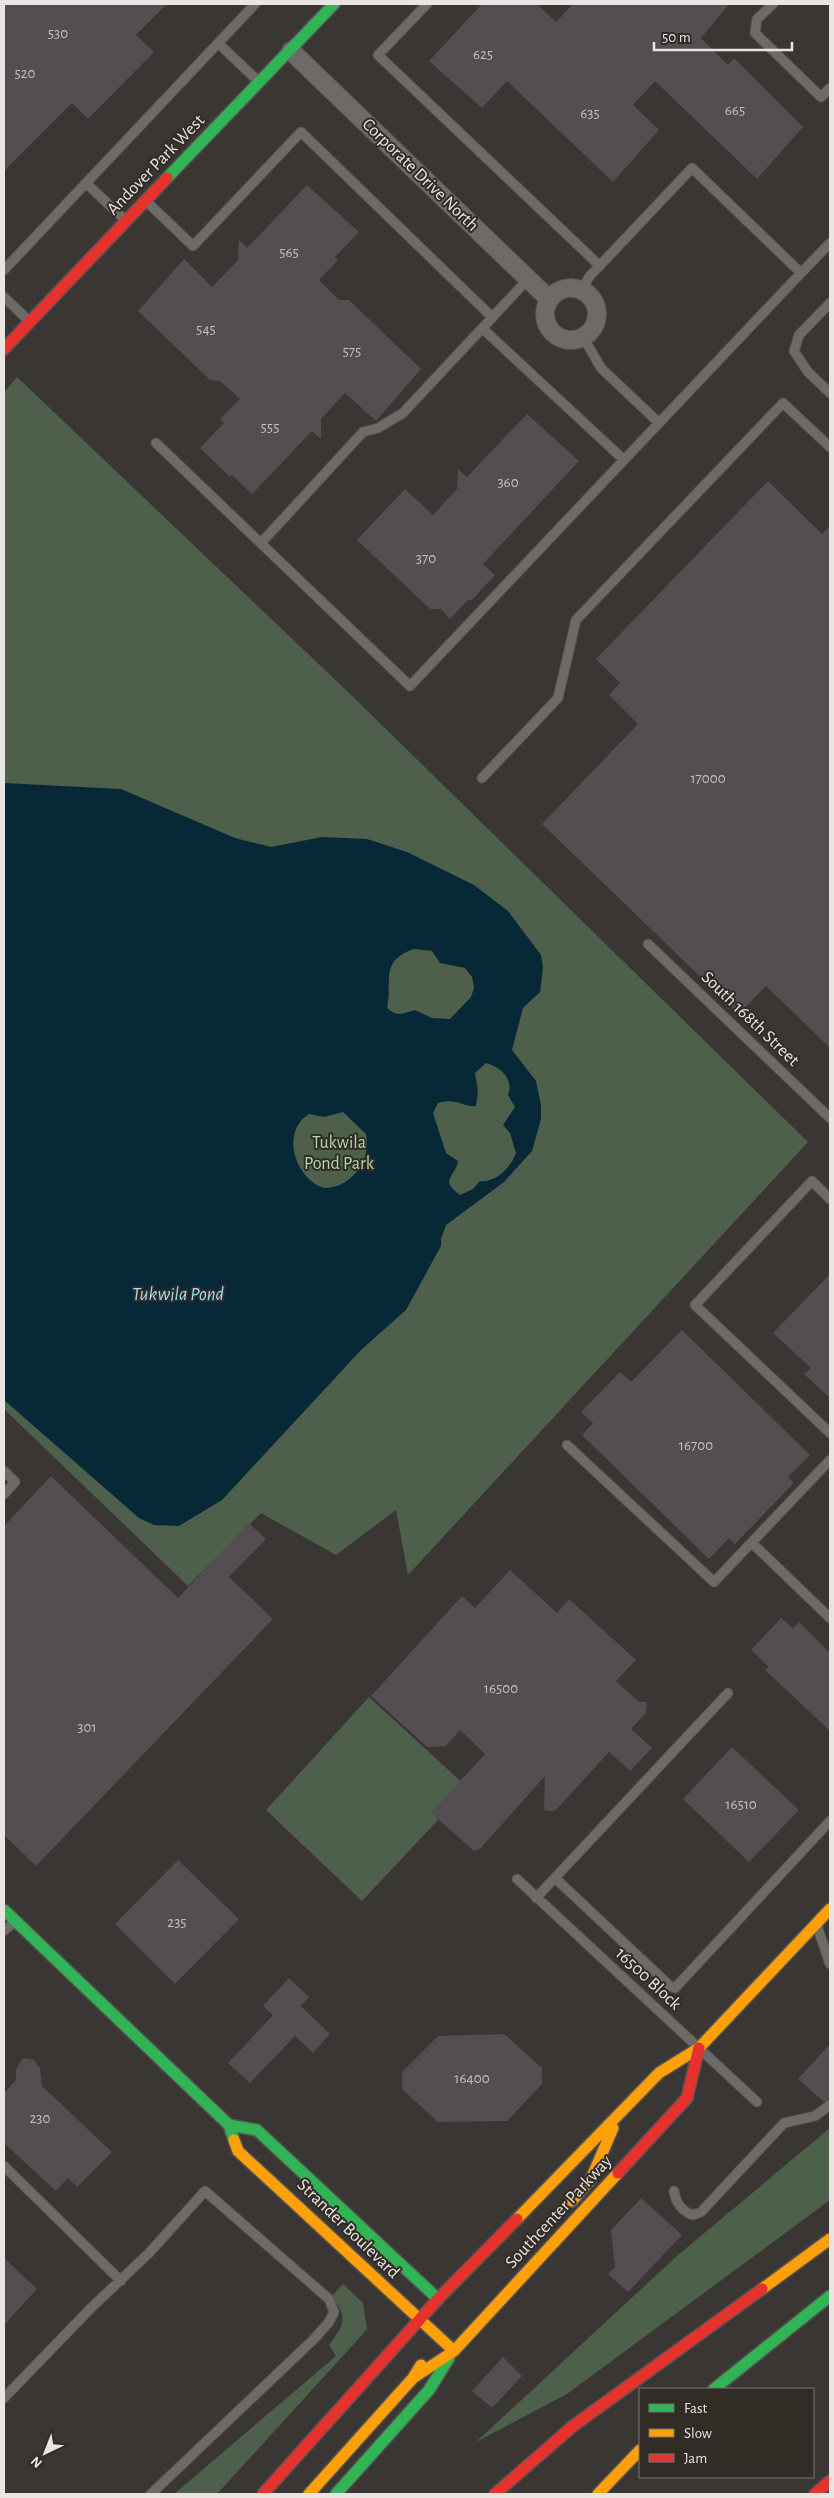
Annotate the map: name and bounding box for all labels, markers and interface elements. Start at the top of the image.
scale bar [654,20,792,52]
house number: 530 [48,26,68,41]
text: 50 m [662,30,691,45]
house number: 625 [473,47,493,62]
house number: 520 [14,66,36,81]
house number: 665 [725,103,745,118]
house number: 635 [580,106,600,121]
street label: Andover Park West [104,111,208,219]
street label: Corporate Drive North [358,115,482,235]
house number: 565 [279,245,299,260]
house number: 545 [196,322,216,337]
house number: 575 [343,344,361,359]
house number: 555 [261,420,279,435]
house number: 360 [497,475,519,490]
house number: 370 [416,551,436,566]
house number: 17000 [690,771,726,786]
street label: South 168th Street [698,968,802,1070]
park label: Tukwila Pond Park [304,1134,375,1173]
water label: Tukwila Pond [132,1285,225,1304]
house number: 16700 [679,1438,713,1453]
house number: 16500 [484,1681,518,1696]
house number: 301 [77,1720,97,1735]
house number: 16510 [725,1797,757,1812]
house number: 235 [167,1915,187,1930]
street label: 16500 Block [612,1944,685,2014]
house number: 16400 [454,2071,490,2086]
house number: 230 [30,2111,51,2126]
street label: Southcenter Parkway [502,2152,616,2272]
street label: Strander Boulevard [293,2176,403,2282]
legend [639,2388,814,2478]
text: Fast [684,2401,708,2416]
text: Slow [684,2426,712,2441]
north arrow [20,2428,70,2478]
text: Jam [684,2451,707,2466]
text: N [28,2453,45,2470]

